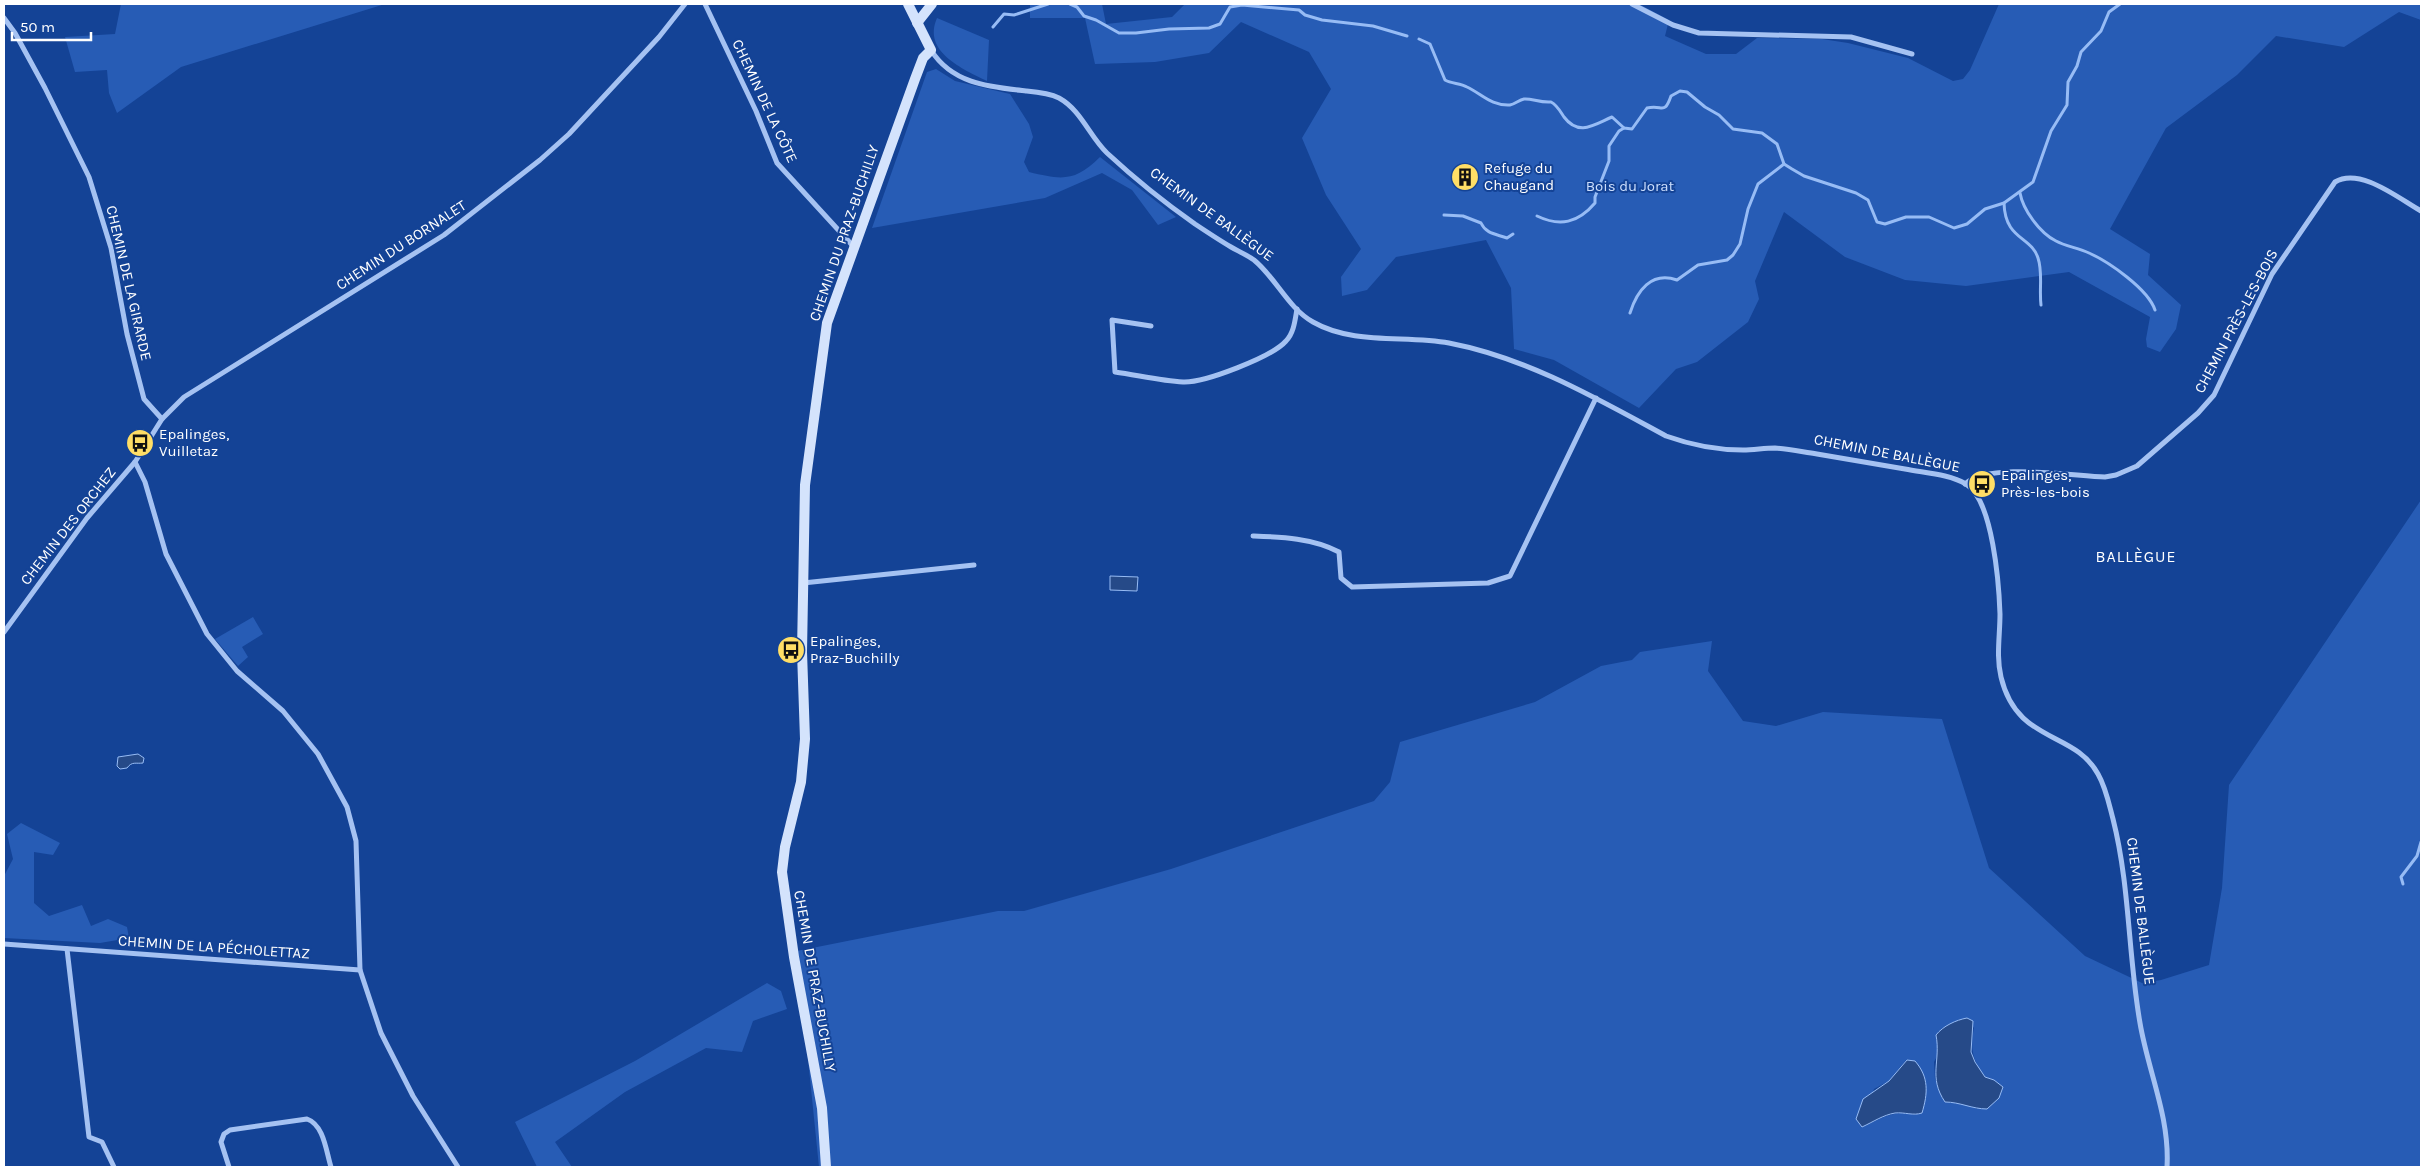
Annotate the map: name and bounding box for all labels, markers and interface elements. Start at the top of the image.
scale bar [12,10,91,42]
text: 50 m [20,18,55,36]
street label: CHEMIN DE LA CÔTE [728,36,802,166]
street label: CHEMIN DU PRAZ-BUCHILLY [805,142,883,324]
place label: Refuge du Chaugand [1484,159,1554,194]
building icon: Refuge du Chaugand [1450,162,1480,192]
street label: CHEMIN DE BALLÈGUE [1147,163,1277,265]
park label: Bois du Jorat [1586,177,1675,195]
street label: CHEMIN DU BORNALET [333,196,470,294]
street label: CHEMIN DE LA GIRARDE [102,204,156,362]
street label: CHEMIN PRÈS-LES-BOIS [2190,246,2282,396]
place label: Epalinges, Vuilletaz [159,425,229,460]
bus stop icon: Epalinges, Vuilletaz [125,428,155,458]
street label: CHEMIN DE BALLÈGUE [1812,430,1962,476]
street label: CHEMIN DES ORCHEZ [16,463,120,589]
place label: Epalinges, Près-les-bois [2001,466,2090,501]
bus stop icon: Epalinges, Près-les-bois [1967,469,1997,499]
district label: BALLÈGUE [2096,547,2176,566]
place label: Epalinges, Praz-Buchilly [810,632,899,667]
bus stop icon: Epalinges, Praz-Buchilly [776,635,806,665]
street label: CHEMIN DE BALLÈGUE [2123,836,2159,986]
street label: CHEMIN DE PRAZ-BUCHILLY [790,889,840,1074]
street label: CHEMIN DE LA PÉCHOLETTAZ [117,931,311,963]

